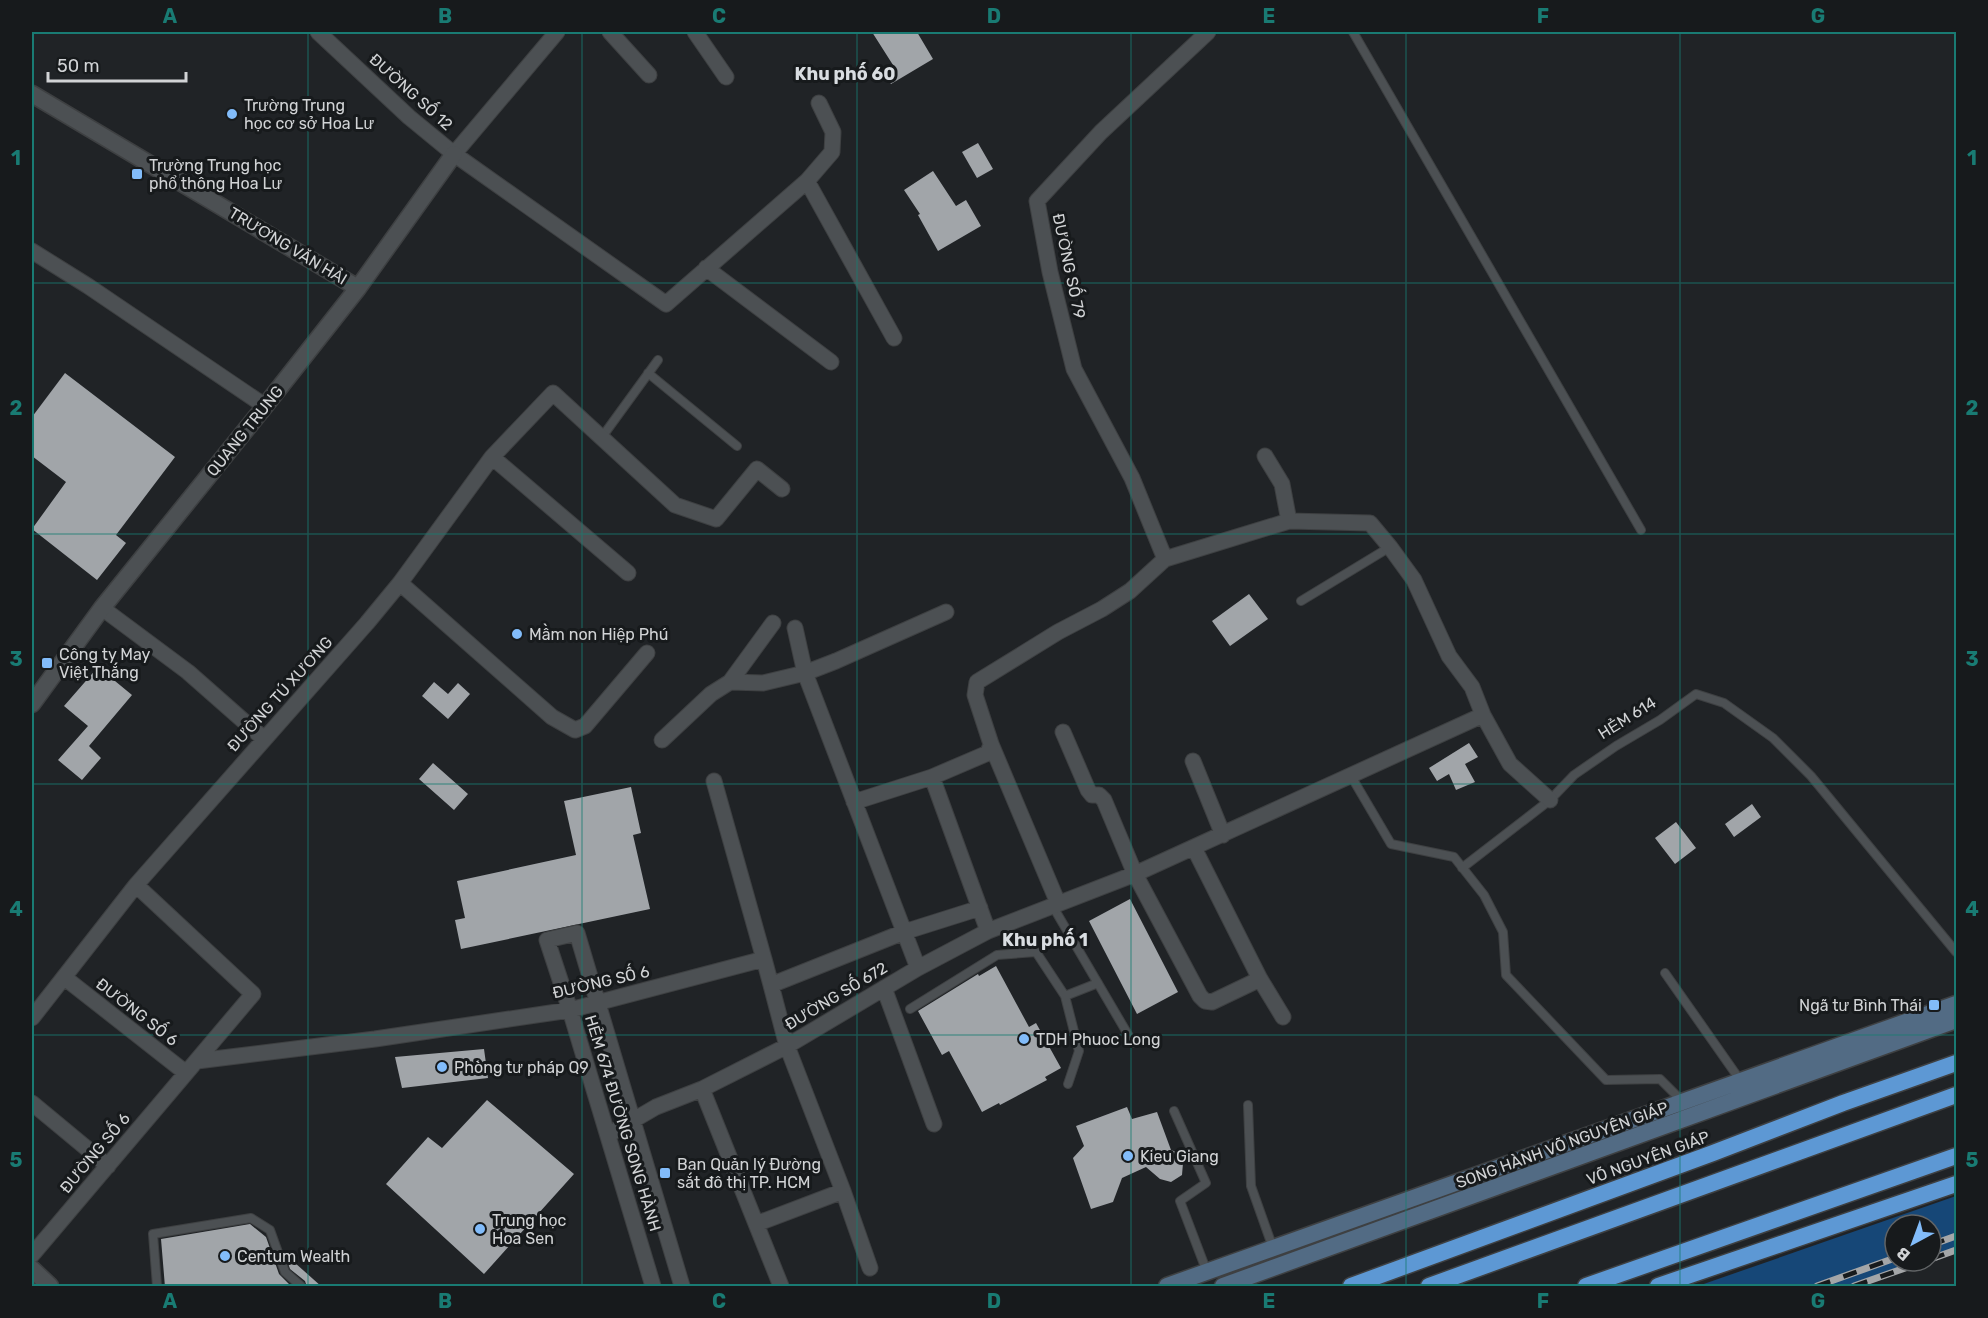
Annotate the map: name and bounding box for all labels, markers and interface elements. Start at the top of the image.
text: A [163,4,178,28]
text: B [438,4,452,28]
text: C [712,4,726,28]
text: D [987,4,1001,28]
text: E [1263,4,1275,28]
text: F [1537,4,1549,28]
text: G [1811,4,1825,28]
scale bar [48,45,186,83]
street label: ĐƯỜNG SỐ 12 [365,48,458,134]
text: 50 m [57,55,100,77]
district label: Khu phố 60 [795,62,895,85]
place label: Trường Trung học cơ sở Hoa Lư [244,96,375,133]
marker: Trường Trung học cơ sở Hoa Lư [225,107,239,121]
text: 1 [11,146,21,170]
text: 1 [1967,146,1977,170]
place label: Trường Trung học phổ thông Hoa Lư [149,156,282,193]
marker: Trường Trung học phổ thông Hoa Lư [130,167,144,181]
street label: TRƯƠNG VĂN HẢI [225,203,351,289]
street label: ĐƯỜNG SỐ 79 [1049,211,1091,320]
street label: QUANG TRUNG [203,382,287,480]
text: 2 [10,396,23,420]
text: 2 [1966,396,1979,420]
place label: Mầm non Hiệp Phú [529,623,668,644]
marker: Mầm non Hiệp Phú [510,627,524,641]
street label: ĐƯỜNG TÚ XƯƠNG [223,632,337,755]
place label: Công ty May Việt Thắng [59,645,151,682]
text: 3 [9,647,23,671]
text: 3 [1965,647,1979,671]
marker: Công ty May Việt Thắng [40,656,54,670]
street label: HẺM 614 [1594,693,1660,743]
text: 4 [9,897,23,921]
text: 4 [1965,897,1979,921]
district label: Khu phố 1 [1002,928,1088,951]
street label: ĐƯỜNG SỐ 672 [780,956,891,1034]
street label: ĐƯỜNG SỐ 6 [550,960,652,1002]
street label: ĐƯỜNG SỐ 6 [92,973,183,1050]
place label: Ngã tư Bình Thái [1799,996,1922,1015]
marker: Ngã tư Bình Thái [1927,998,1941,1012]
street label: HẺM 674 ĐƯỜNG SONG HÀNH [581,1012,665,1234]
place label: TDH Phuoc Long [1036,1030,1161,1049]
marker: TDH Phuoc Long [1017,1032,1031,1046]
place label: Phòng tư pháp Q9 [454,1058,589,1077]
marker: Phòng tư pháp Q9 [435,1060,449,1074]
street label: SONG HÀNH VÕ NGUYÊN GIÁP [1453,1098,1671,1192]
street label: ĐƯỜNG SỐ 6 [54,1107,134,1197]
street label: VÕ NGUYÊN GIÁP [1584,1127,1712,1189]
place label: Kieu Giang [1140,1147,1219,1166]
text: 5 [10,1148,23,1172]
text: 5 [1966,1148,1979,1172]
marker: Kieu Giang [1121,1149,1135,1163]
place label: Ban Quản lý Đường sắt đô thị TP. HCM [677,1155,821,1192]
marker: Ban Quản lý Đường sắt đô thị TP. HCM [658,1166,672,1180]
place label: Trung học Hoa Sen [492,1211,566,1248]
north arrow [1883,1213,1943,1273]
marker: Trung học Hoa Sen [473,1222,487,1236]
text: B [1893,1243,1914,1265]
place label: Centum Wealth [237,1247,350,1266]
marker: Centum Wealth [218,1249,232,1263]
text: A [163,1289,178,1313]
text: B [438,1289,452,1313]
text: C [712,1289,726,1313]
text: D [987,1289,1001,1313]
text: E [1263,1289,1275,1313]
text: F [1537,1289,1549,1313]
text: G [1811,1289,1825,1313]

